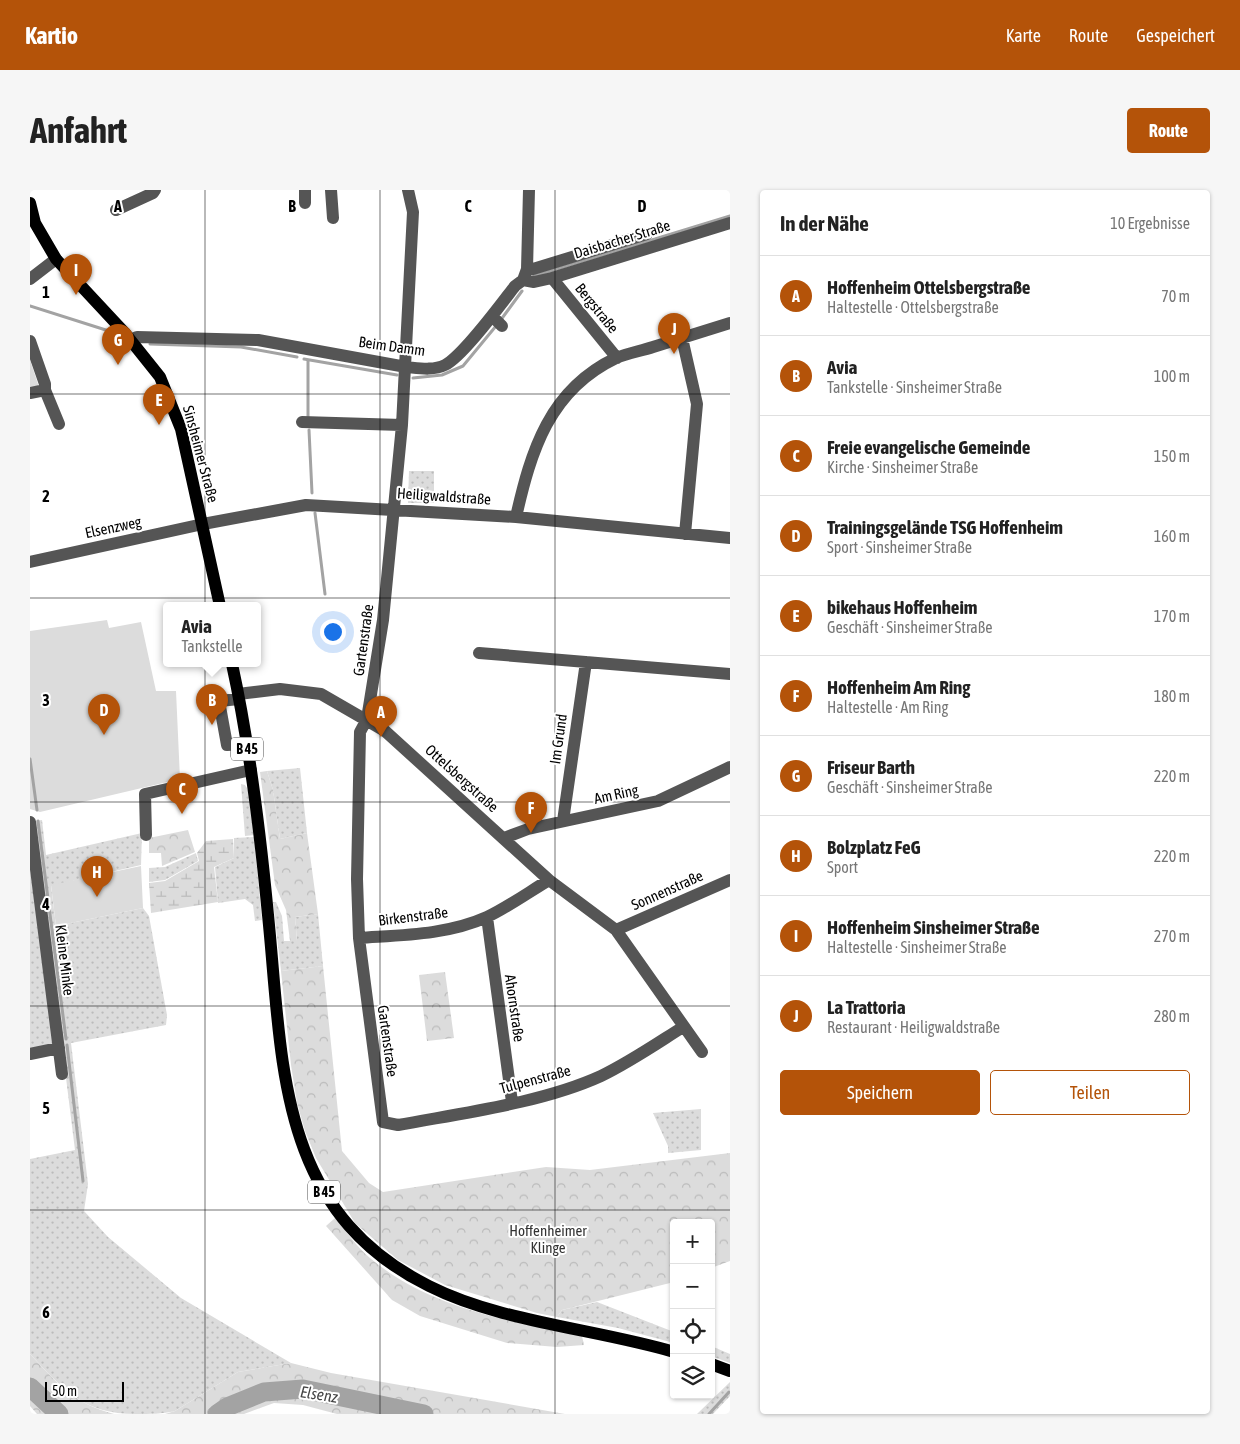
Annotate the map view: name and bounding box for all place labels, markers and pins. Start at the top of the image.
pin: I [60,254,92,295]
pin: J [658,313,690,354]
pin: G [102,324,134,365]
pin: E [143,384,175,425]
pin: B [196,684,228,725]
pin: D [88,694,120,735]
pin: A [365,696,397,737]
pin: C [166,773,198,814]
pin: F [515,792,547,833]
pin: H [81,856,113,897]

